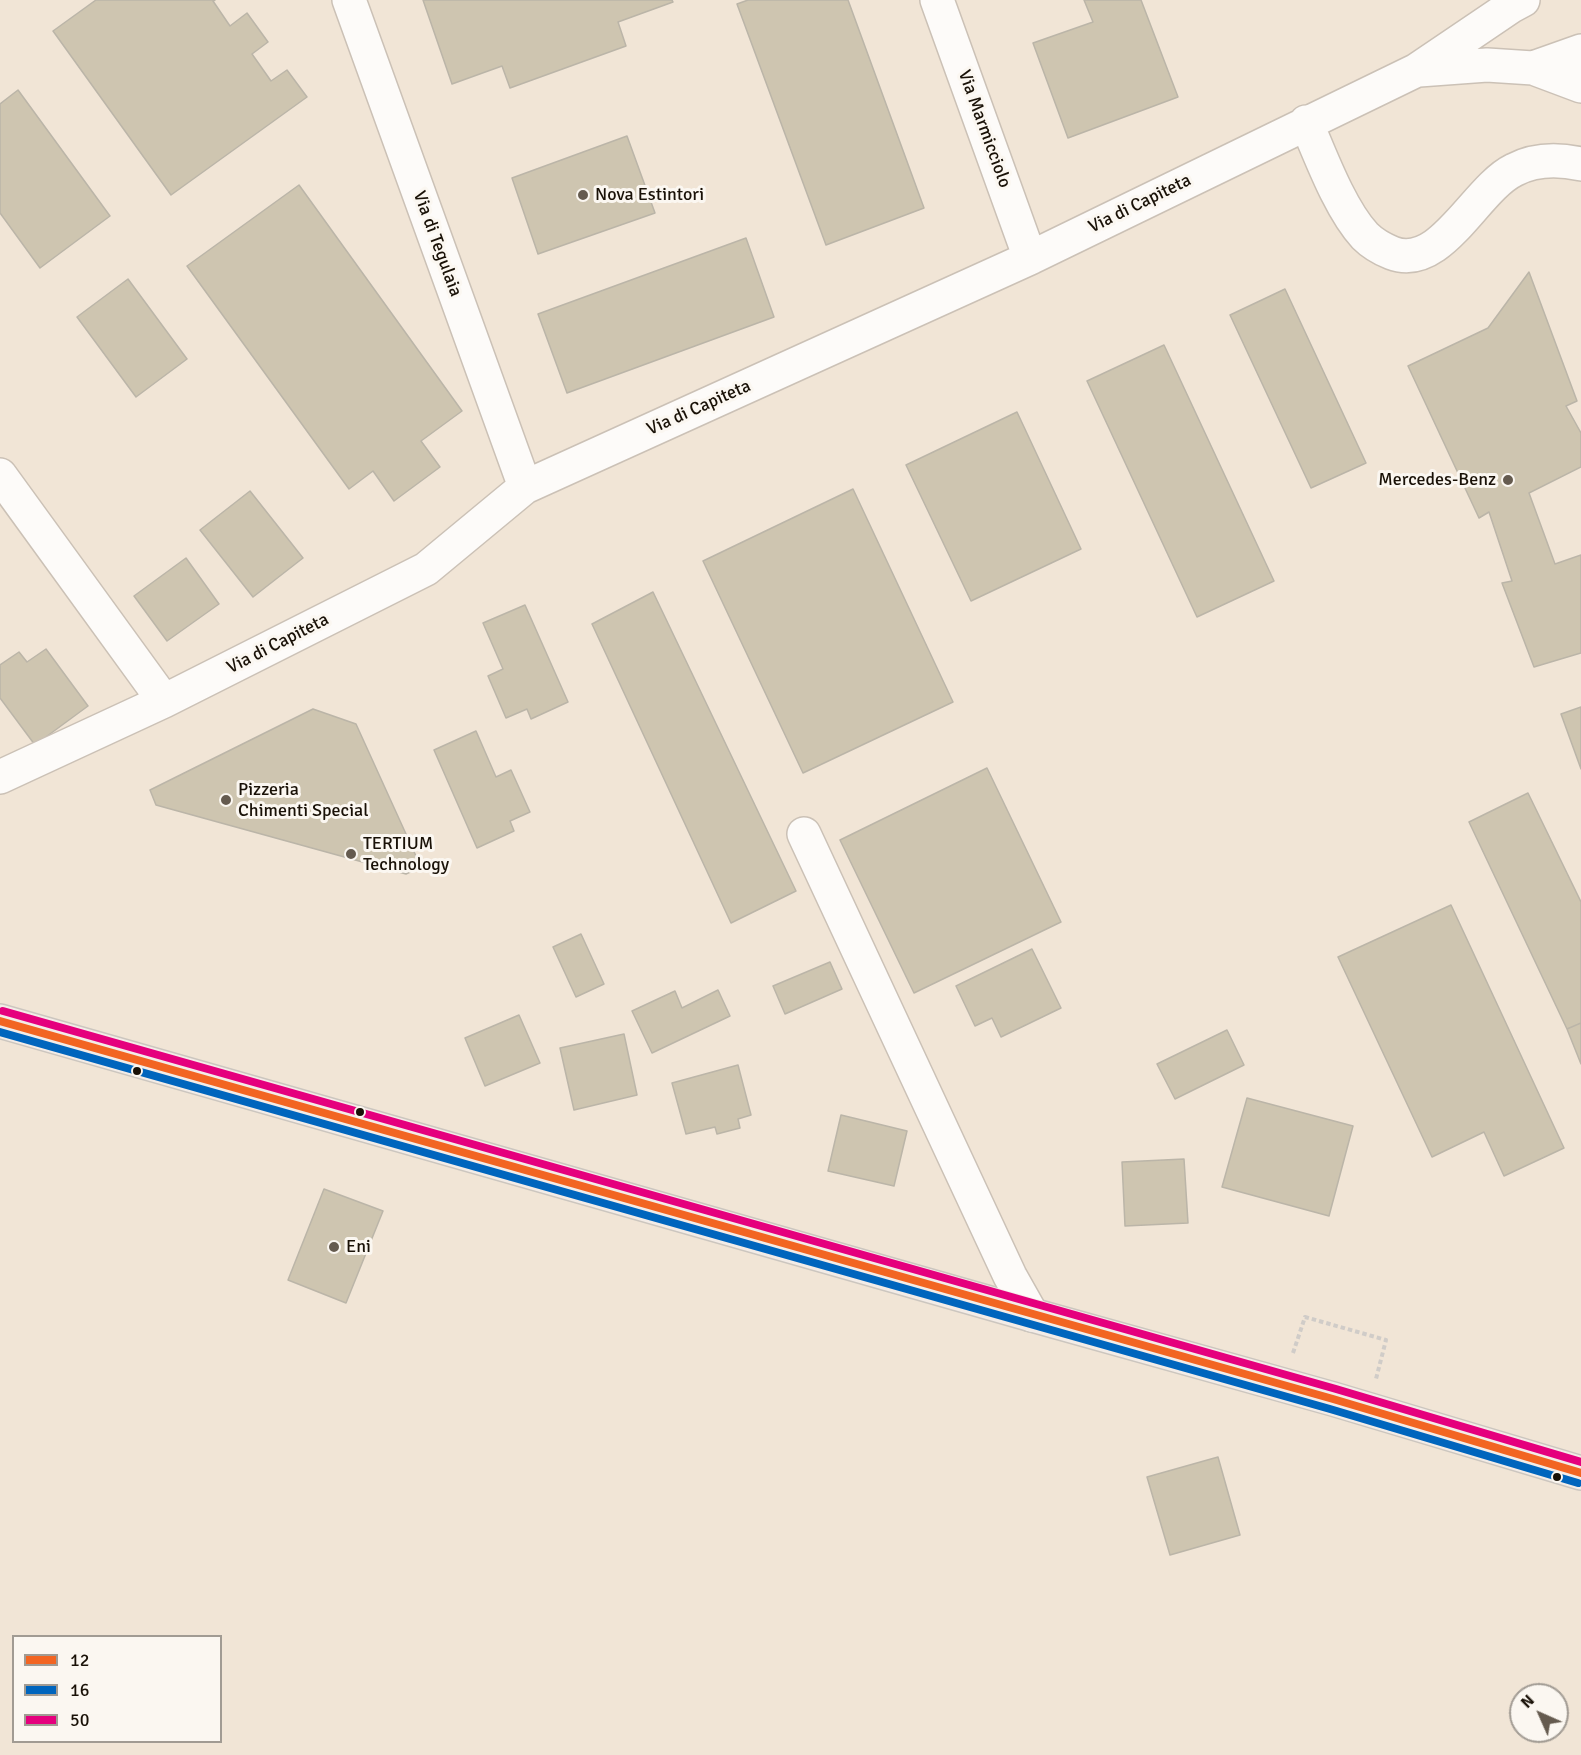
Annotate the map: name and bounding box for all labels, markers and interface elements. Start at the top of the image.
street label: Via Marmicciolo [953,67,1015,191]
street label: Via di Capiteta [1085,170,1195,238]
place label: Nova Estintori [595,184,704,206]
street label: Via di Tegulaia [408,188,466,300]
marker: Nova Estintori [576,188,590,202]
street label: Via di Capiteta [644,375,754,441]
place label: Mercedes-Benz [1378,469,1496,491]
marker: Mercedes-Benz [1501,473,1515,487]
street label: Via di Capiteta [223,609,333,679]
place label: Pizzeria Chimenti Special [238,779,368,822]
marker: Pizzeria Chimenti Special [219,793,233,807]
place label: TERTIUM Technology [363,833,449,876]
marker: TERTIUM Technology [344,847,358,861]
unlabelled marker [131,1065,143,1077]
unlabelled marker [354,1106,366,1118]
place label: Eni [346,1236,371,1258]
marker: Eni [327,1240,341,1254]
unlabelled marker [1551,1471,1563,1483]
legend [12,1635,222,1743]
text: 12 [70,1649,89,1671]
text: 16 [70,1679,89,1701]
north arrow [1509,1683,1569,1743]
text: N [1517,1691,1539,1713]
text: 50 [70,1709,89,1731]

